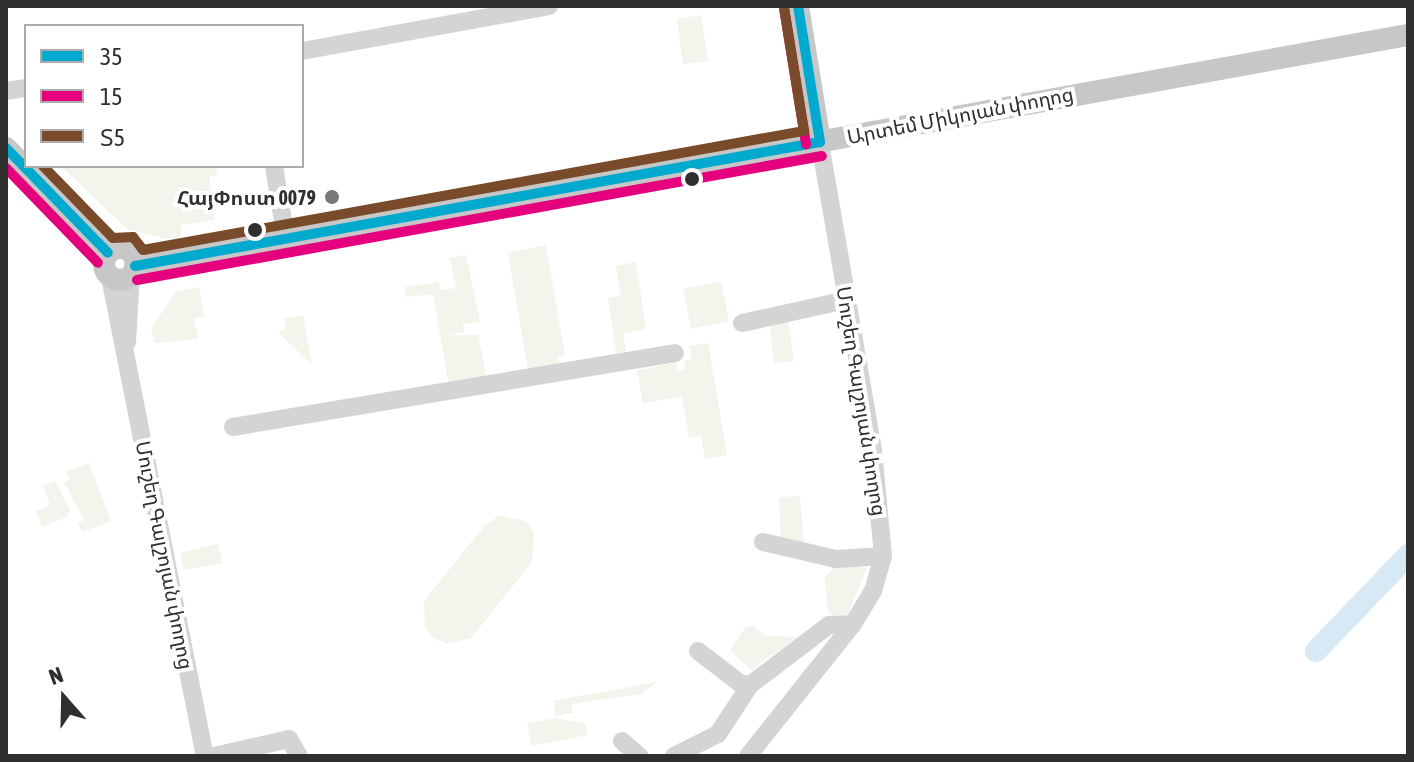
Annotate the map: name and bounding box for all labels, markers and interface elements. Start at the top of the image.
legend [24,24,304,168]
text: 35 [100,43,123,70]
street label: Արտեմ Միկոյան փողոց [845,81,1075,149]
text: 15 [100,83,123,110]
text: Տ5 [100,124,125,151]
unlabelled marker [684,171,700,187]
place label: ՀայՓոստ 0079 [177,185,316,209]
marker: ՀայՓոստ 0079 [323,188,341,206]
unlabelled marker [247,222,263,238]
street label: Մուշեղ Գալշոյան փողոց [832,284,892,518]
street label: Մուշեղ Գալշոյան փողոց [131,439,199,671]
north arrow [24,658,104,738]
text: N [45,661,66,690]

